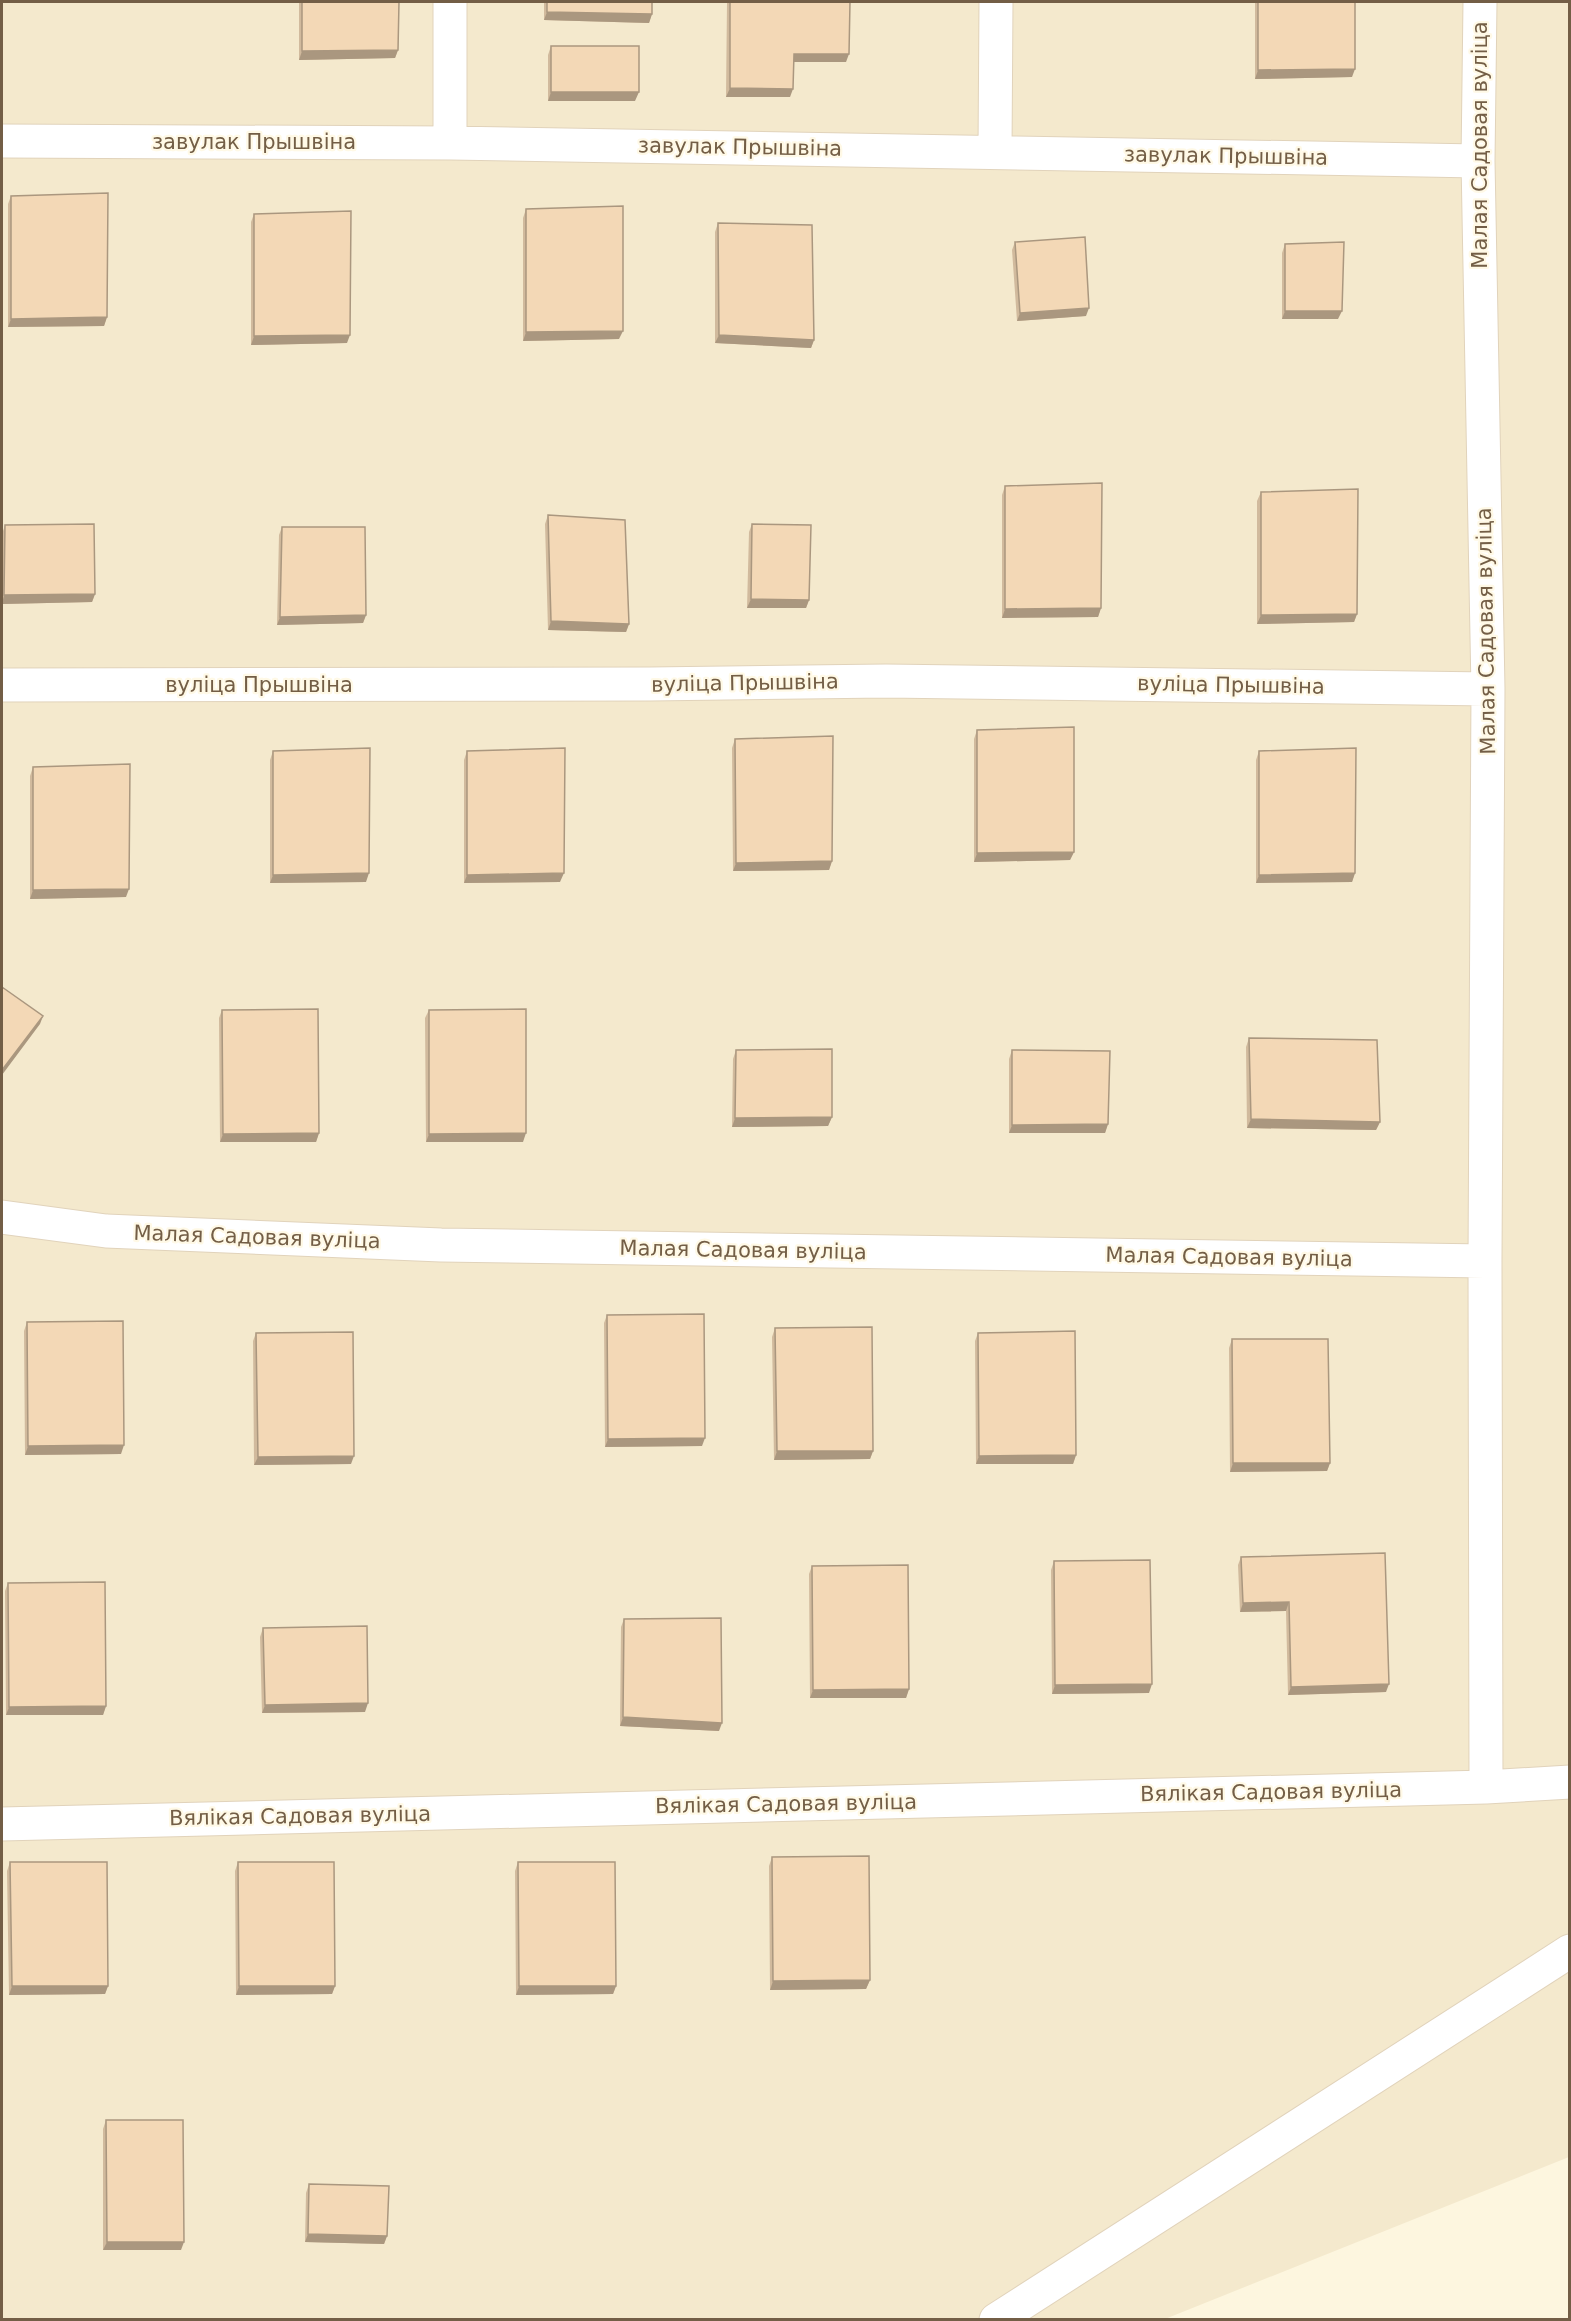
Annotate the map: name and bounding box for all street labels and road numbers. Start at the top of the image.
street label: Малая Садовая вуліца [1468,21,1492,269]
street label: завулак Прышвіна [152,130,356,154]
street label: завулак Прышвіна [638,133,842,161]
street label: завулак Прышвіна [1124,142,1328,170]
street label: Малая Садовая вуліца [1472,507,1500,755]
street label: вуліца Прышвіна [651,669,839,697]
street label: вуліца Прышвіна [1137,671,1325,699]
street label: вуліца Прышвіна [165,673,353,697]
street label: Малая Садовая вуліца [133,1221,381,1253]
street label: Малая Садовая вуліца [619,1236,867,1264]
street label: Малая Садовая вуліца [1105,1243,1353,1271]
street label: Вялікая Садовая вуліца [1140,1778,1402,1806]
street label: Вялікая Садовая вуліца [655,1790,917,1818]
street label: Вялікая Садовая вуліца [169,1802,431,1830]

